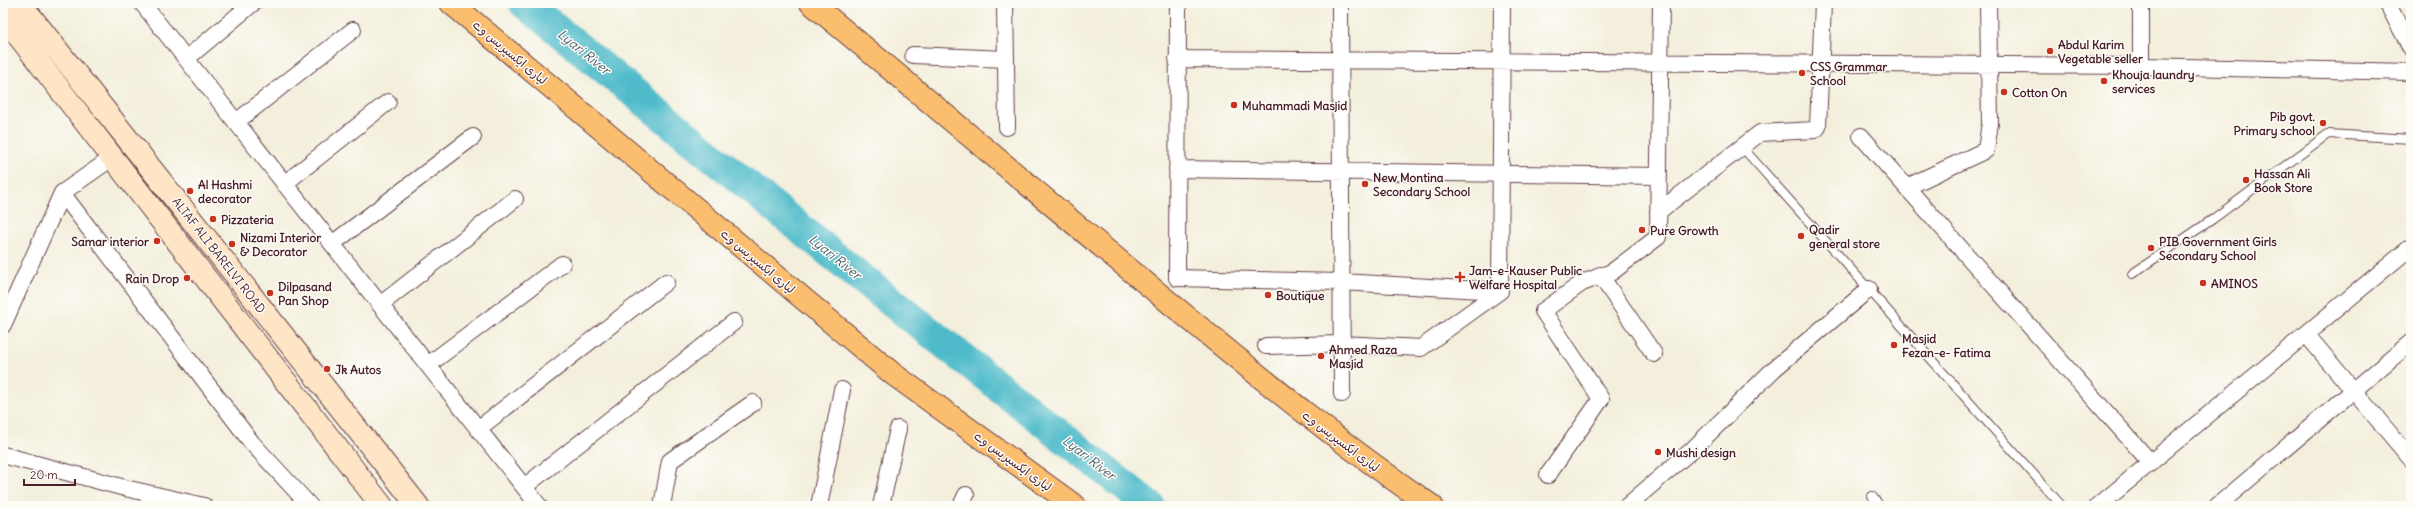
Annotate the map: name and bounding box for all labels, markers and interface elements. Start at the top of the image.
street label: لیاری ایکسپریس وے [469,17,550,88]
water label: Lyari River [554,26,615,79]
place label: Abdul Karim Vegetable seller [2058,37,2143,67]
marker: Abdul Karim Vegetable seller [2045,46,2055,56]
place label: CSS Grammar School [1810,59,1887,88]
place label: Khouja laundry services [2112,67,2195,96]
marker: CSS Grammar School [1797,68,1807,78]
marker: Khouja laundry services [2099,76,2109,86]
place label: Cotton On [2012,85,2067,100]
marker: Cotton On [1999,87,2009,97]
place label: Muhammadi Masjid [1242,98,1347,113]
marker: Muhammadi Masjid [1229,100,1239,110]
place label: Pib govt. Primary school [2234,109,2316,139]
marker: Pib govt. Primary school [2318,118,2328,128]
place label: Hassan Ali Book Store [2254,166,2313,195]
place label: New Montina Secondary School [1373,170,1471,200]
marker: Hassan Ali Book Store [2241,175,2251,185]
place label: Al Hashmi decorator [198,177,253,206]
marker: New Montina Secondary School [1360,179,1370,189]
marker: Al Hashmi decorator [185,186,195,196]
street label: ALTAF ALI BARELVI ROAD [169,194,269,316]
place label: Pizzateria [221,212,274,227]
marker: Pizzateria [208,214,218,224]
place label: Qadir general store [1809,222,1881,252]
place label: Pure Growth [1650,223,1719,238]
marker: Pure Growth [1637,225,1647,235]
street label: لیاری ایکسپریس وے [717,226,798,297]
place label: Nizami Interior & Decorator [240,230,321,259]
water label: Lyari River [805,231,866,284]
marker: Qadir general store [1796,231,1806,241]
place label: Samar interior [71,234,149,249]
place label: PIB Government Girls Secondary School [2159,234,2277,264]
marker: Samar interior [152,236,162,246]
marker: Nizami Interior & Decorator [227,239,237,249]
marker: PIB Government Girls Secondary School [2146,243,2156,253]
place label: Jam-e-Kauser Public Welfare Hospital [1469,263,1582,293]
place label: Rain Drop [125,271,179,287]
marker: Jam-e-Kauser Public Welfare Hospital [1454,271,1466,283]
marker: Rain Drop [182,273,192,283]
place label: AMINOS [2211,276,2258,291]
marker: AMINOS [2198,278,2208,288]
place label: Dilpasand Pan Shop [278,279,332,309]
marker: Dilpasand Pan Shop [265,288,275,298]
place label: Boutique [1276,288,1325,304]
marker: Boutique [1263,290,1273,300]
place label: Masjid Fezan-e- Fatima [1902,331,1991,360]
marker: Masjid Fezan-e- Fatima [1889,340,1899,350]
place label: Ahmed Raza Masjid [1329,342,1398,371]
marker: Ahmed Raza Masjid [1316,351,1326,361]
place label: Jk Autos [335,362,382,377]
marker: Jk Autos [322,364,332,374]
street label: لیاری ایکسپریس وے [1299,407,1382,476]
street label: لیاری ایکسپریس وے [971,428,1055,495]
water label: Lyari River [1059,432,1120,485]
place label: Mushi design [1666,445,1736,461]
marker: Mushi design [1653,447,1663,457]
scale bar [24,461,75,487]
text: 20 m [30,467,58,482]

